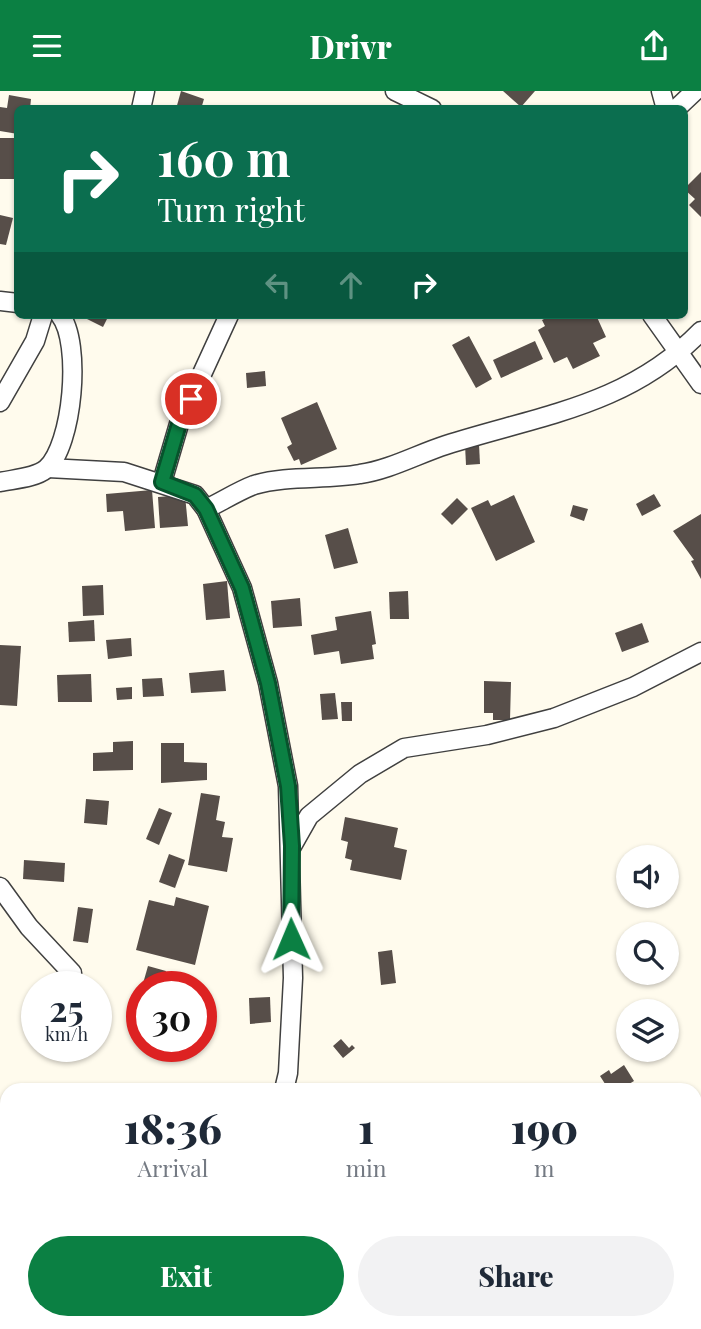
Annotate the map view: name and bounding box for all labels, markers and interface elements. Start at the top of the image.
text: Drivr [309,24,392,67]
icon: menu [28,27,66,65]
icon: share [635,27,673,65]
text: 160 m [157,124,291,189]
icon: right [42,133,133,224]
text: Turn right [157,187,305,230]
icon: left [259,266,297,304]
icon: ahead [332,266,370,304]
icon: right [405,266,443,304]
pin [161,369,221,429]
icon: arrive [172,380,210,418]
map controls [616,845,679,1062]
button: sound [616,845,679,908]
position arrow [254,902,328,976]
button: search [616,922,679,985]
speed limit sign: 30 [126,971,217,1062]
text: 25 [49,984,84,1031]
button: layers [616,999,679,1062]
text: km/h [45,1022,88,1046]
text: 18:36 [124,1099,222,1155]
text: 1 [358,1099,374,1155]
text: 190 [510,1099,578,1155]
text: Arrival [137,1152,208,1183]
text: min [346,1152,387,1183]
text: m [534,1152,555,1183]
button: Exit [28,1236,344,1316]
button: Share [358,1236,674,1316]

